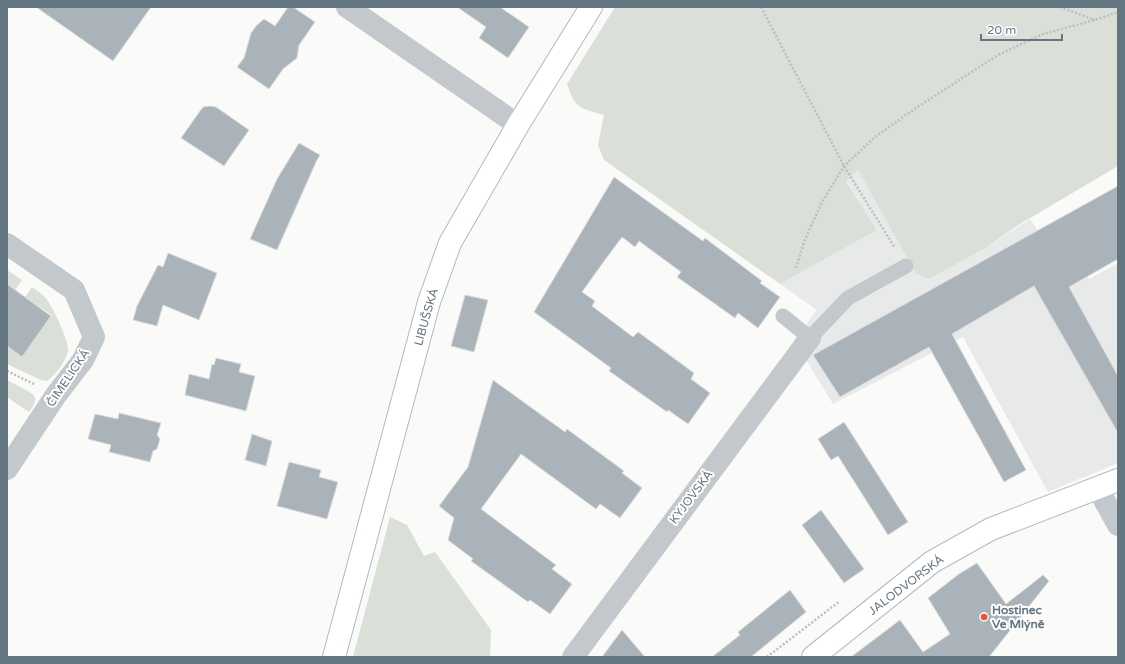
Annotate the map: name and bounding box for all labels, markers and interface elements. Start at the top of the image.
scale bar [981,16,1062,42]
text: 20 m [987,23,1016,37]
street label: LIBUŠSKÁ [411,287,441,347]
street label: ČIMELICKÁ [44,347,92,409]
street label: KYJOVSKÁ [666,467,716,526]
street label: JALODVORSKÁ [866,552,946,618]
place label: Hostinec Ve Mlýně [992,603,1045,632]
marker: Hostinec Ve Mlýně [979,612,989,622]

